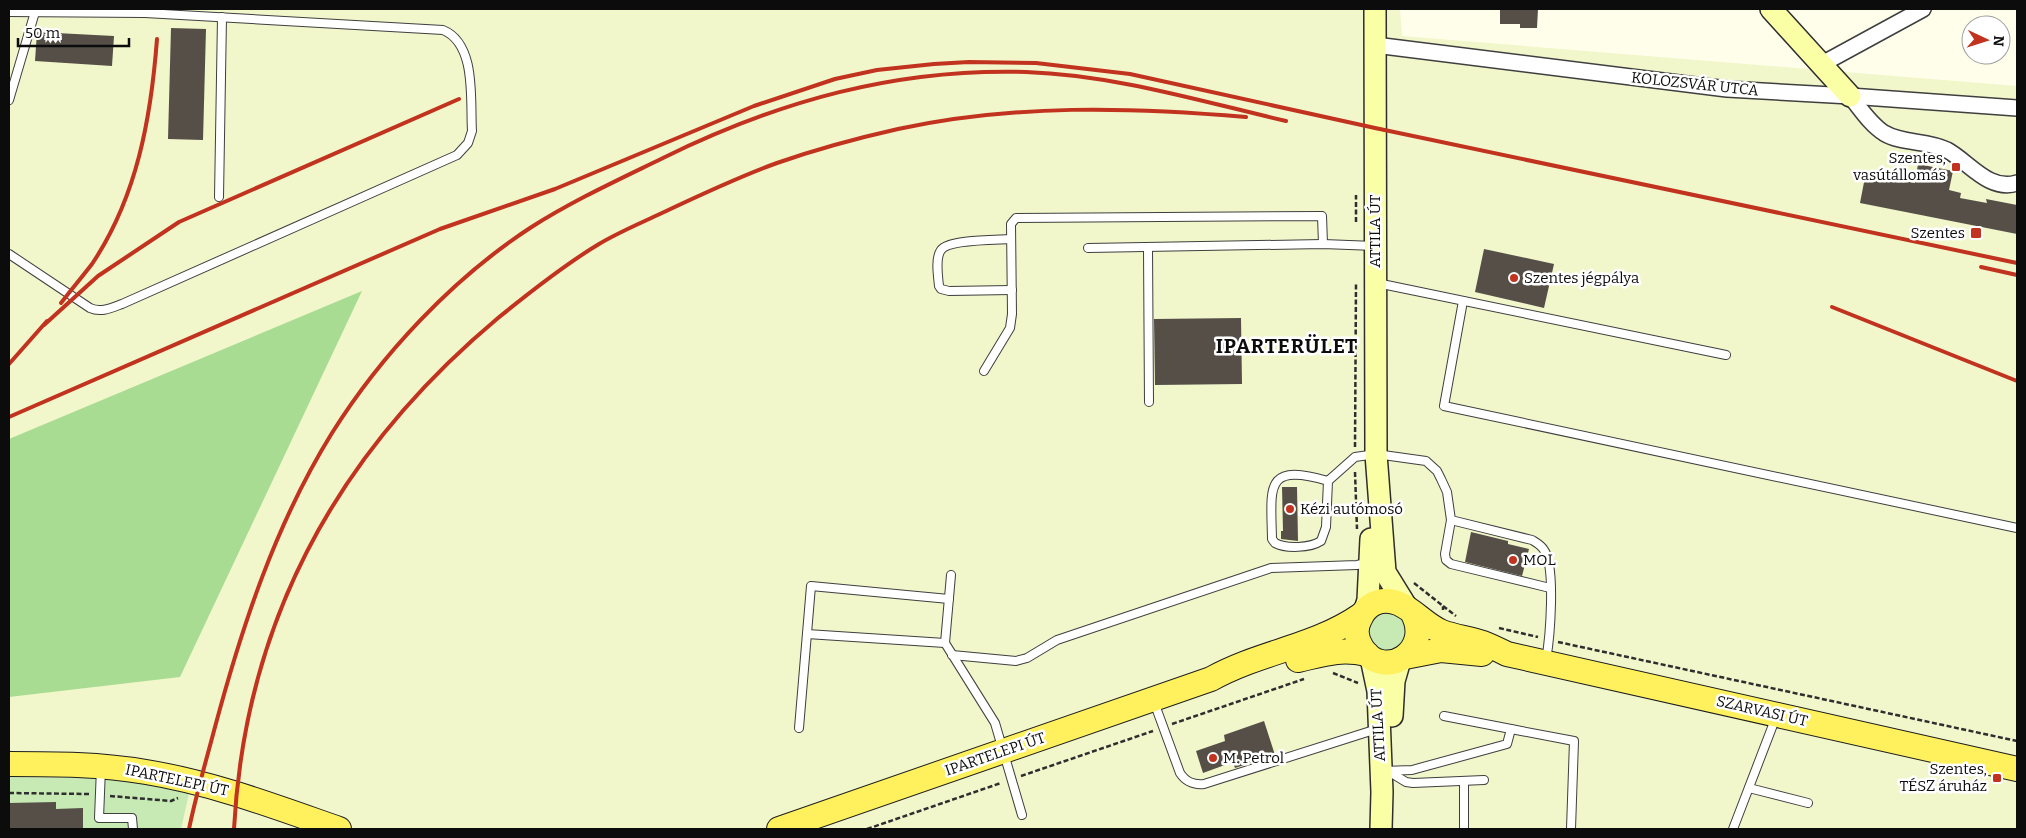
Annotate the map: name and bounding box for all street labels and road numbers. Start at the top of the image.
street label: KOLOZSVÁR UTCA [1630,68,1760,100]
street label: ATTILA ÚT [1366,194,1384,268]
street label: ATTILA ÚT [1367,688,1389,762]
street label: SZARVASI ÚT [1715,692,1810,730]
street label: IPARTELEPI ÚT [942,728,1048,780]
street label: IPARTELEPI ÚT [124,760,231,800]

